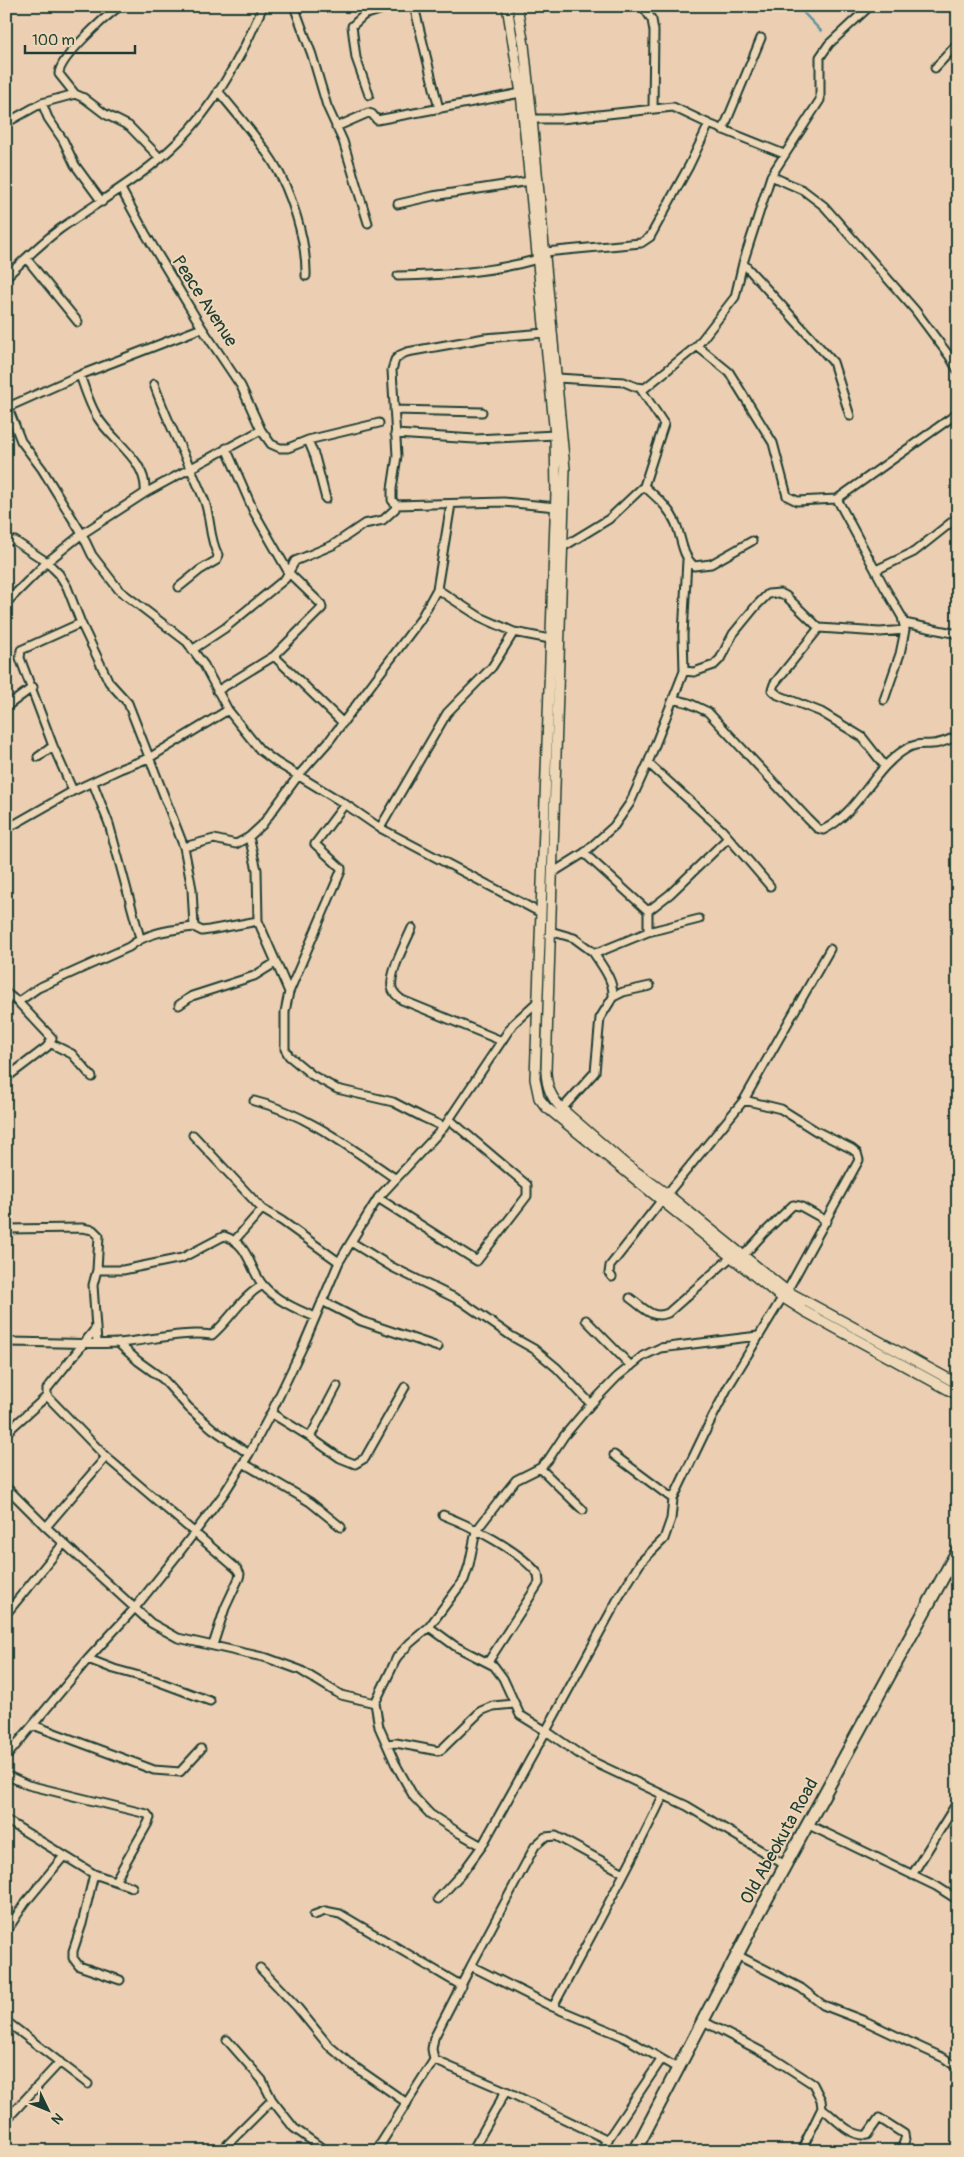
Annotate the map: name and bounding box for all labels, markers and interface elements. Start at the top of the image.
scale bar [25,22,135,54]
text: 100 m [32,31,75,50]
street label: Peace Avenue [166,251,243,351]
street label: Old Abeokuta Road [735,1774,824,1908]
north arrow [22,2084,72,2134]
text: N [48,2109,67,2128]

